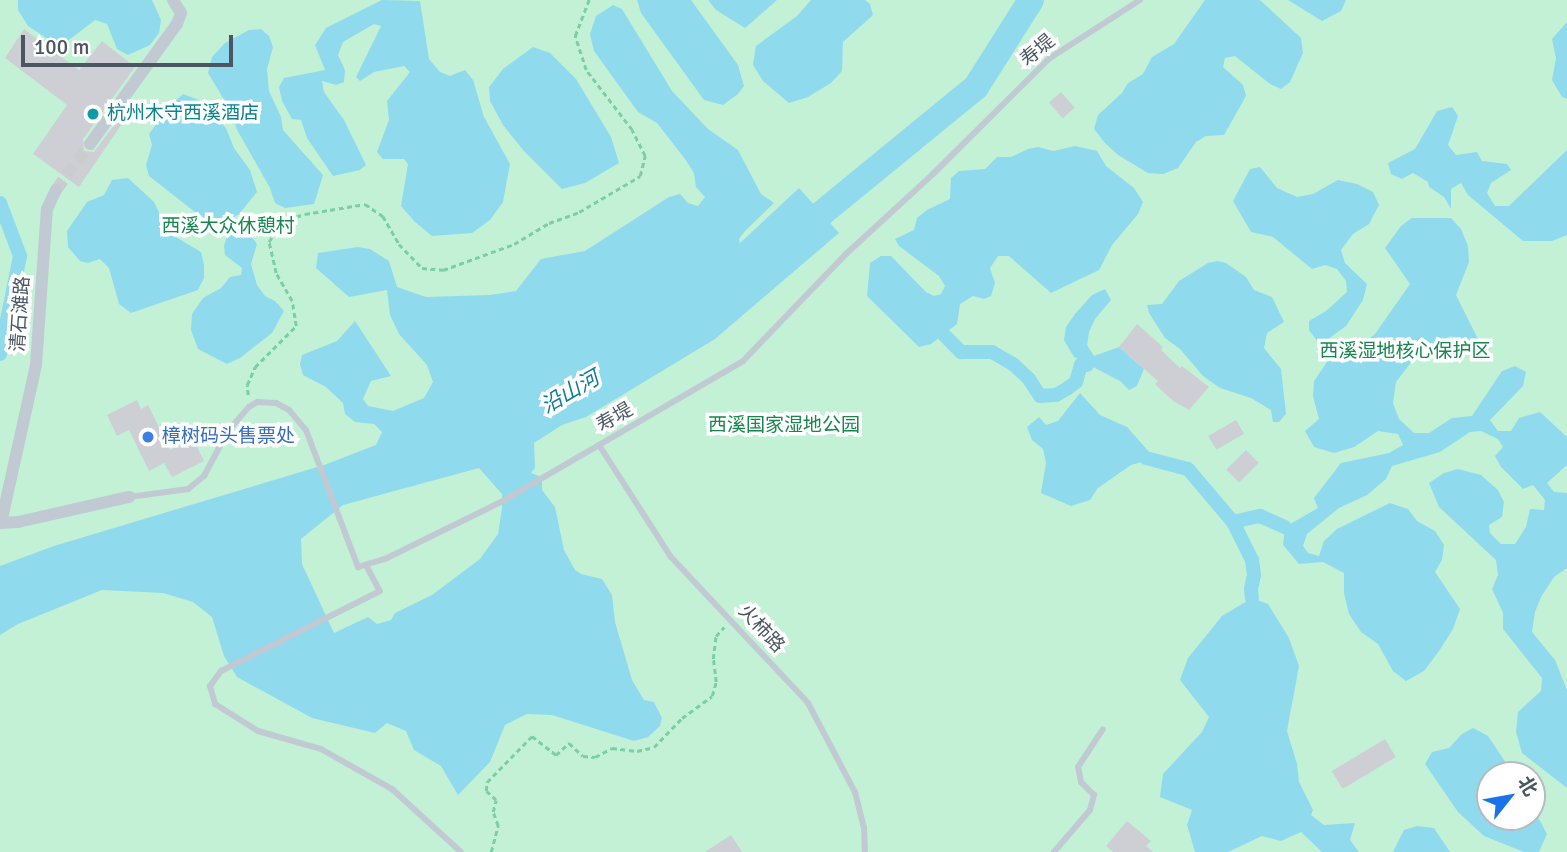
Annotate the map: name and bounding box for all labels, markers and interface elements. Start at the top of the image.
scale bar [24,21,236,65]
street label: 寿堤 [1016,30,1060,72]
text: 100 m [34,34,89,60]
place label: 杭州木守西溪酒店 [107,103,259,125]
marker: 杭州木守西溪酒店 [85,106,101,122]
park label: 西溪大众休憩村 [162,216,294,238]
street label: 清石滩路 [7,275,35,353]
park label: 西溪湿地核心保护区 [1320,341,1490,363]
water label: 沿山河 [536,365,604,419]
street label: 寿堤 [593,399,637,437]
park label: 西溪国家湿地公园 [708,415,860,437]
place label: 樟树码头售票处 [162,426,295,448]
marker: 樟树码头售票处 [140,429,156,445]
street label: 火柿路 [733,600,789,658]
north arrow [1476,761,1546,831]
text: 北 [1512,772,1542,801]

